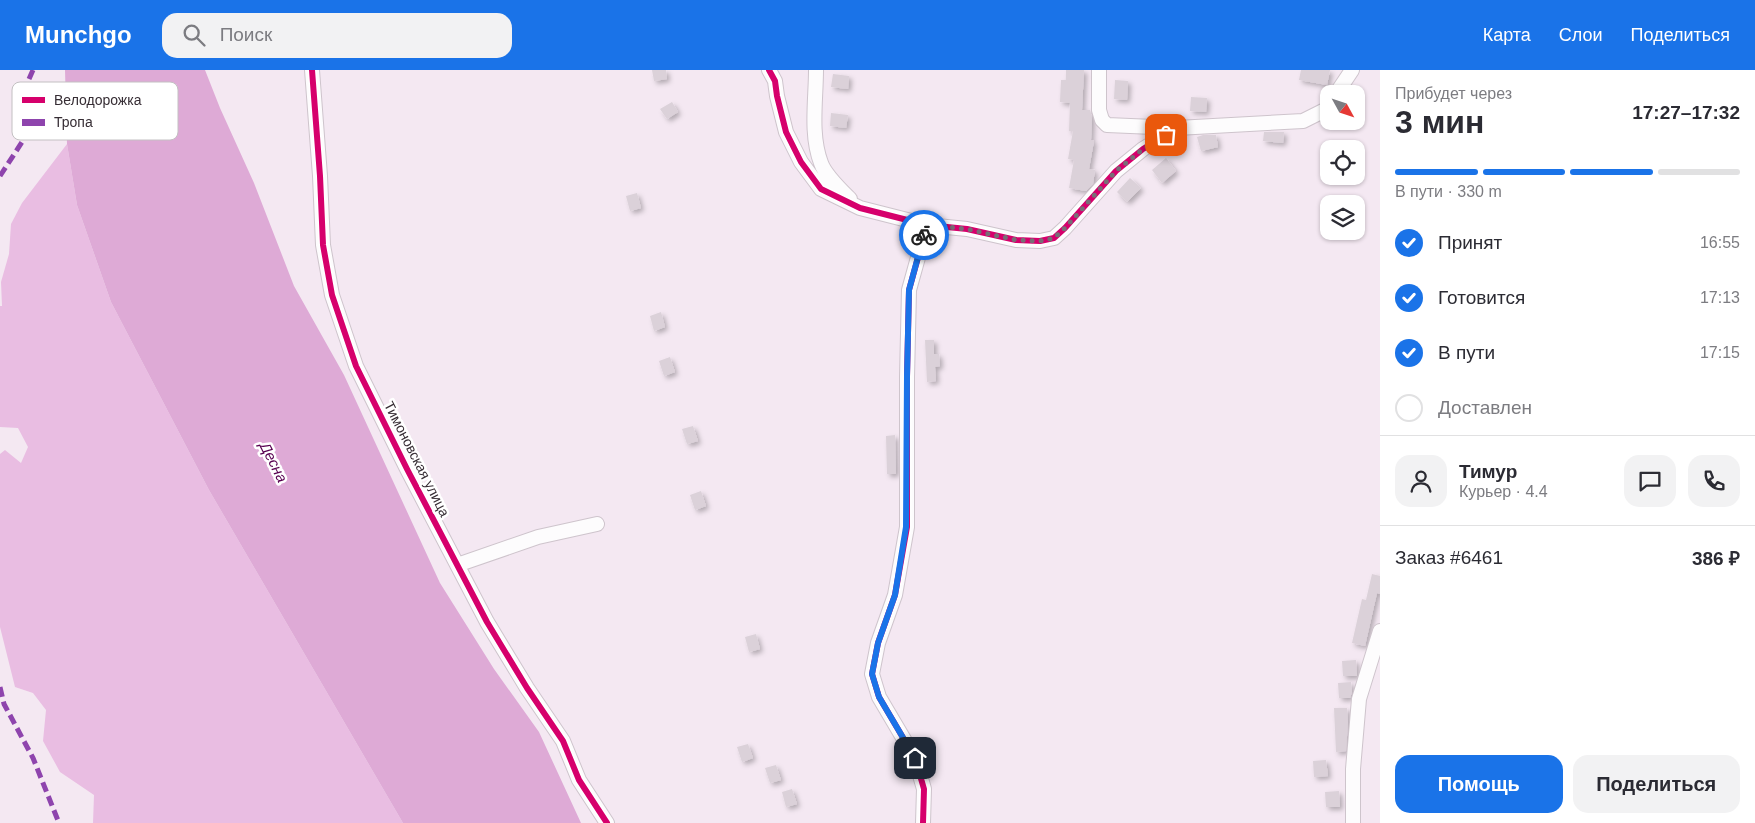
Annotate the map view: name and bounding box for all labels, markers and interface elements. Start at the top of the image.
search box [162,13,512,58]
text: Munchgo [25,21,132,48]
icon: search [180,21,208,49]
text: Поиск [220,24,272,45]
text: Карта [1483,25,1531,45]
text: Слои [1559,25,1603,45]
text: Поделиться [1631,25,1730,45]
legend [12,82,178,140]
north arrow [1320,85,1365,130]
map controls [1320,85,1365,240]
text: Прибудет через [1395,85,1512,102]
text: Велодорожка [54,92,142,108]
text: 17:27–17:32 [1632,102,1740,123]
text: 3 мин [1395,104,1484,140]
text: Тропа [54,114,93,130]
pin [1145,114,1187,156]
icon: bag [1152,121,1180,149]
button: locate [1320,140,1365,185]
text: В пути · 330 m [1395,183,1502,200]
button: layers [1320,195,1365,240]
courier [899,210,949,260]
icon: bike [910,221,938,249]
icon: check [1395,229,1423,257]
text: Принят [1438,232,1502,253]
text: 16:55 [1700,234,1740,251]
icon: check [1395,284,1423,312]
text: Готовится [1438,287,1525,308]
text: 17:13 [1700,289,1740,306]
icon: check [1395,339,1423,367]
text: В пути [1438,342,1495,363]
text: 17:15 [1700,344,1740,361]
text: Доставлен [1438,397,1532,418]
street label: Тимоновская улица [381,399,453,519]
water label: Десна [256,437,291,485]
button: person [1395,455,1447,507]
button: chat [1624,455,1676,507]
button: phone [1688,455,1740,507]
text: Тимур [1459,461,1517,482]
text: Курьер · 4.4 [1459,483,1548,500]
text: Заказ #6461 [1395,547,1503,568]
text: 386 ₽ [1692,548,1740,569]
pin [894,737,936,779]
icon: home [901,744,929,772]
button: Помощь [1395,755,1563,813]
button: Поделиться [1573,755,1740,813]

